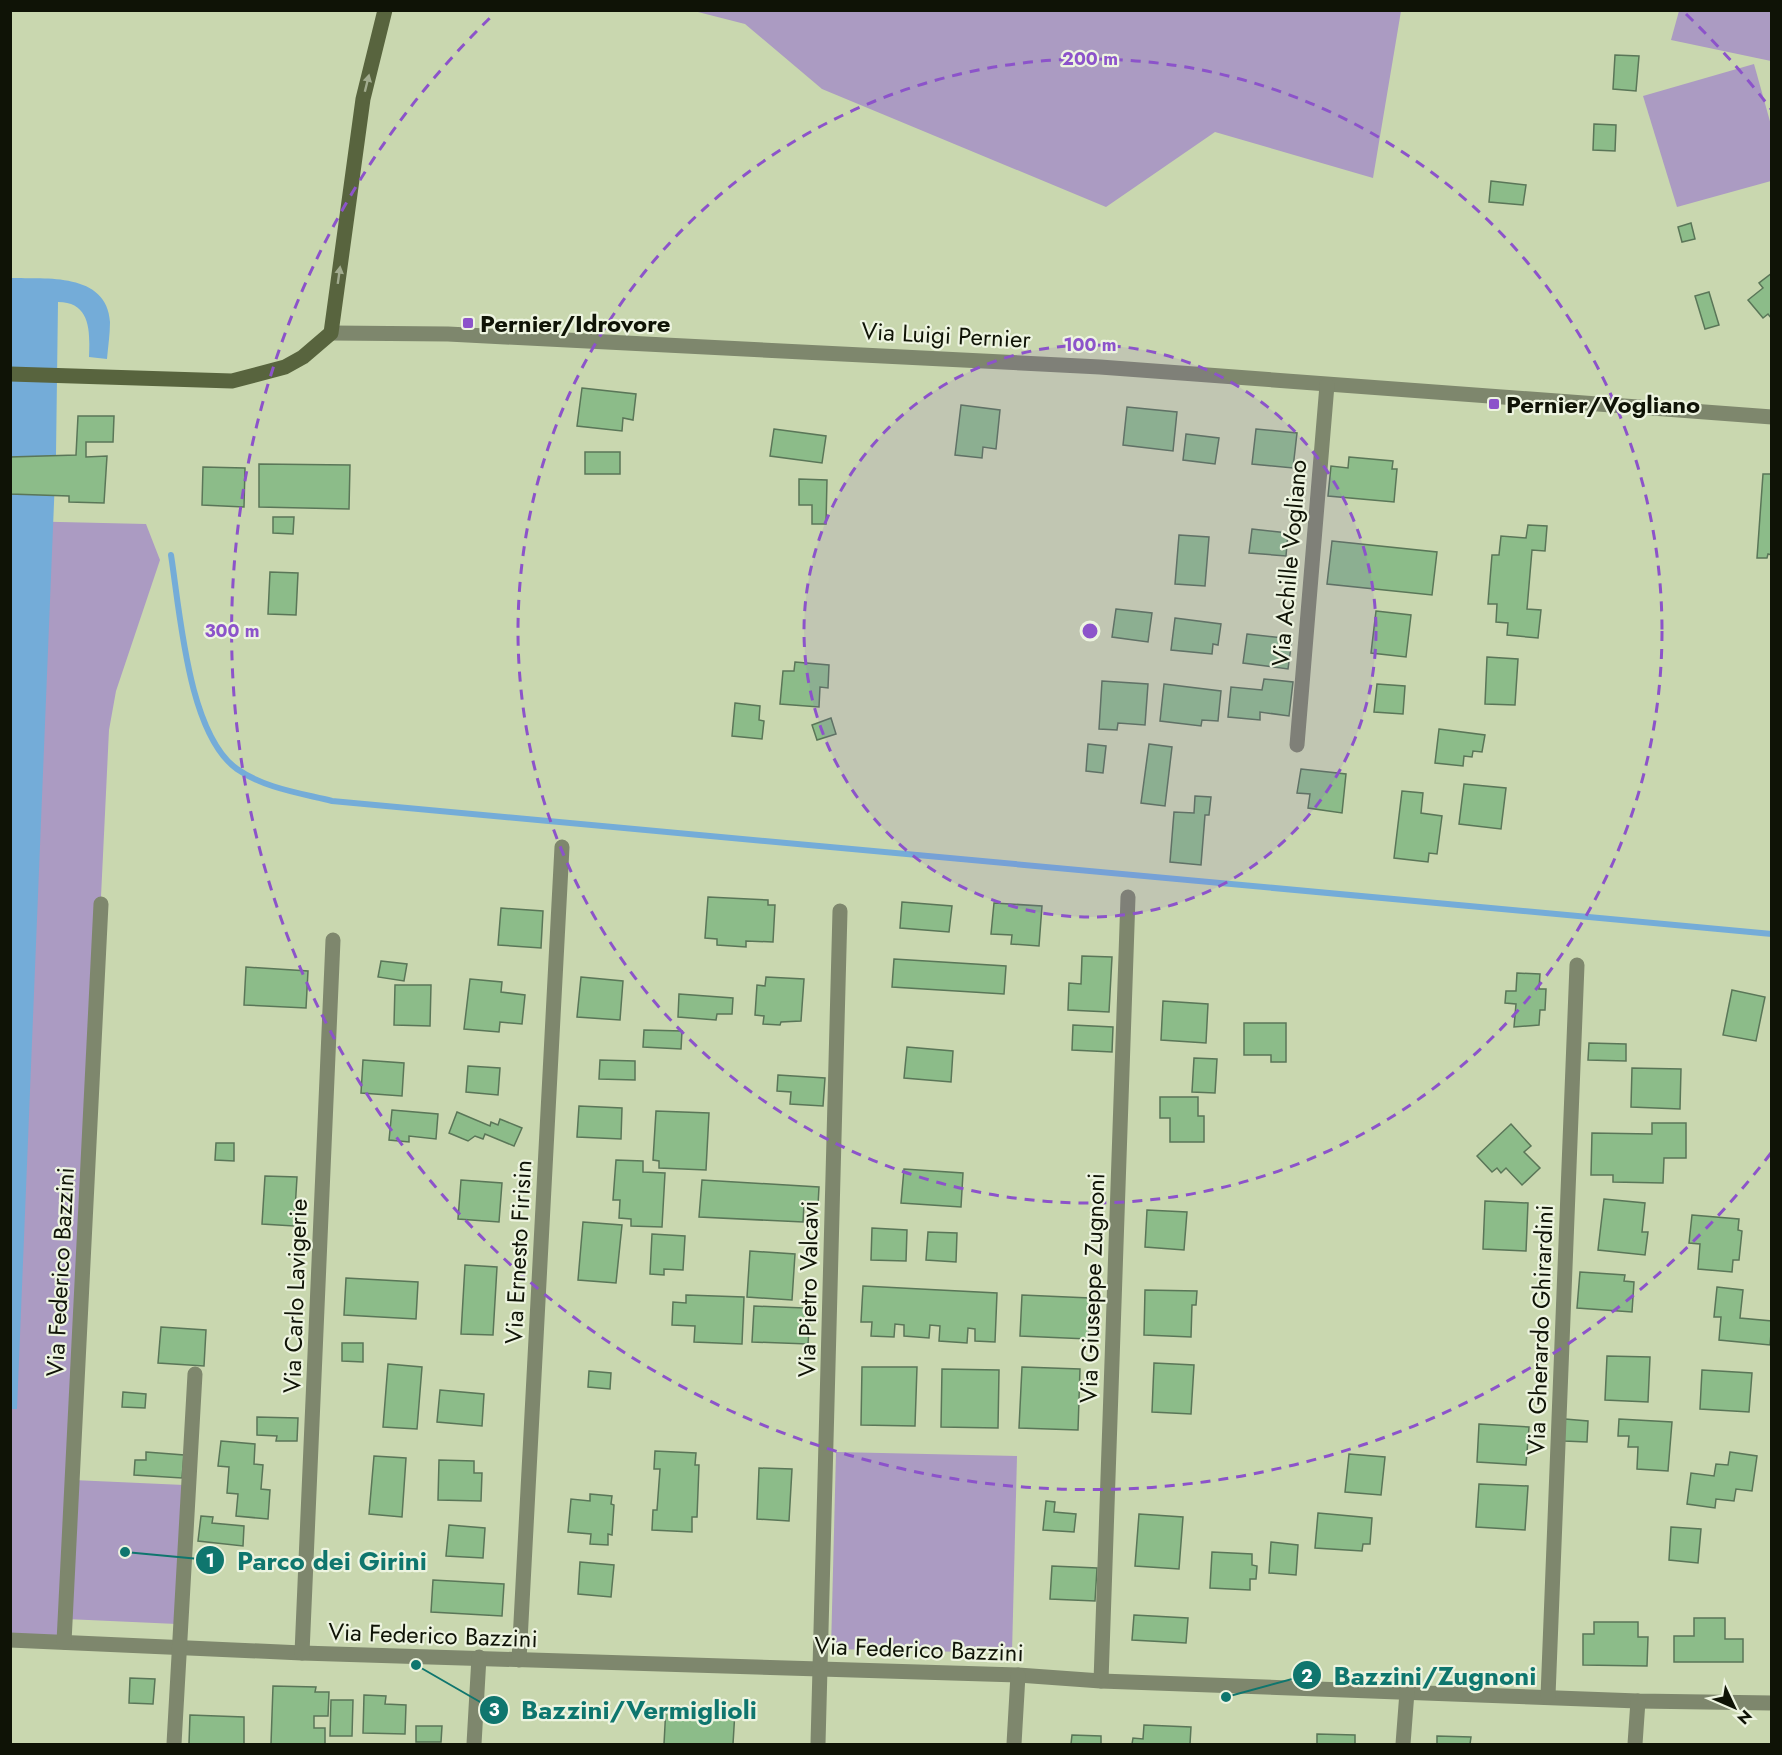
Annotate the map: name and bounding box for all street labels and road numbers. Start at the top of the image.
street label: Via Luigi Pernier [860,313,1032,357]
street label: Via Achille Vogliano [1263,458,1315,668]
street label: Via Ernesto Firisin [496,1159,540,1345]
street label: Via Federico Bazzini [37,1166,83,1378]
street label: Via Giuseppe Zugnoni [1070,1172,1114,1404]
street label: Via Carlo Lavigerie [274,1198,316,1394]
street label: Via Pietro Valcavi [789,1200,827,1378]
street label: Via Gherardo Ghirardini [1518,1204,1562,1456]
street label: Via Federico Bazzini [328,1614,538,1656]
street label: Via Federico Bazzini [814,1628,1024,1670]

